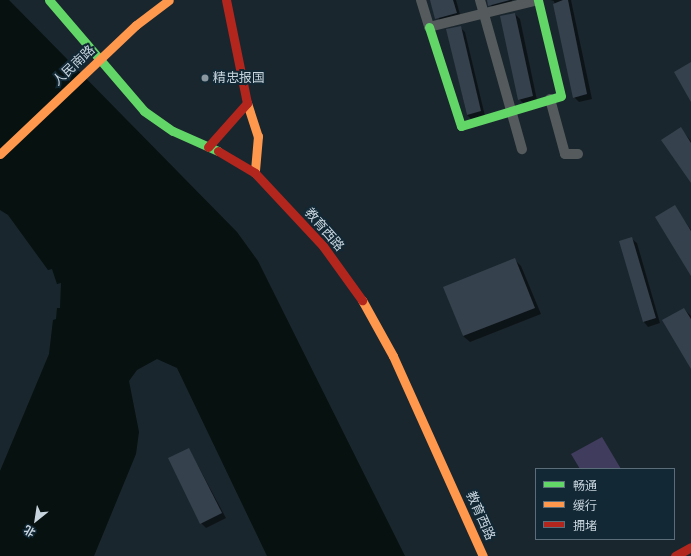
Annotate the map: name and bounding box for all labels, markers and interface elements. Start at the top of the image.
street label: 人民南路 [50,43,98,89]
place label: 精忠报国 [213,70,265,86]
marker: 精忠报国 [200,73,210,83]
street label: 教育西路 [301,205,347,255]
legend [535,468,675,540]
text: 畅通 [573,479,597,493]
street label: 教育西路 [462,489,498,543]
text: 缓行 [573,499,597,513]
north arrow [16,500,56,540]
text: 拥堵 [573,519,597,533]
text: 北 [22,522,38,539]

